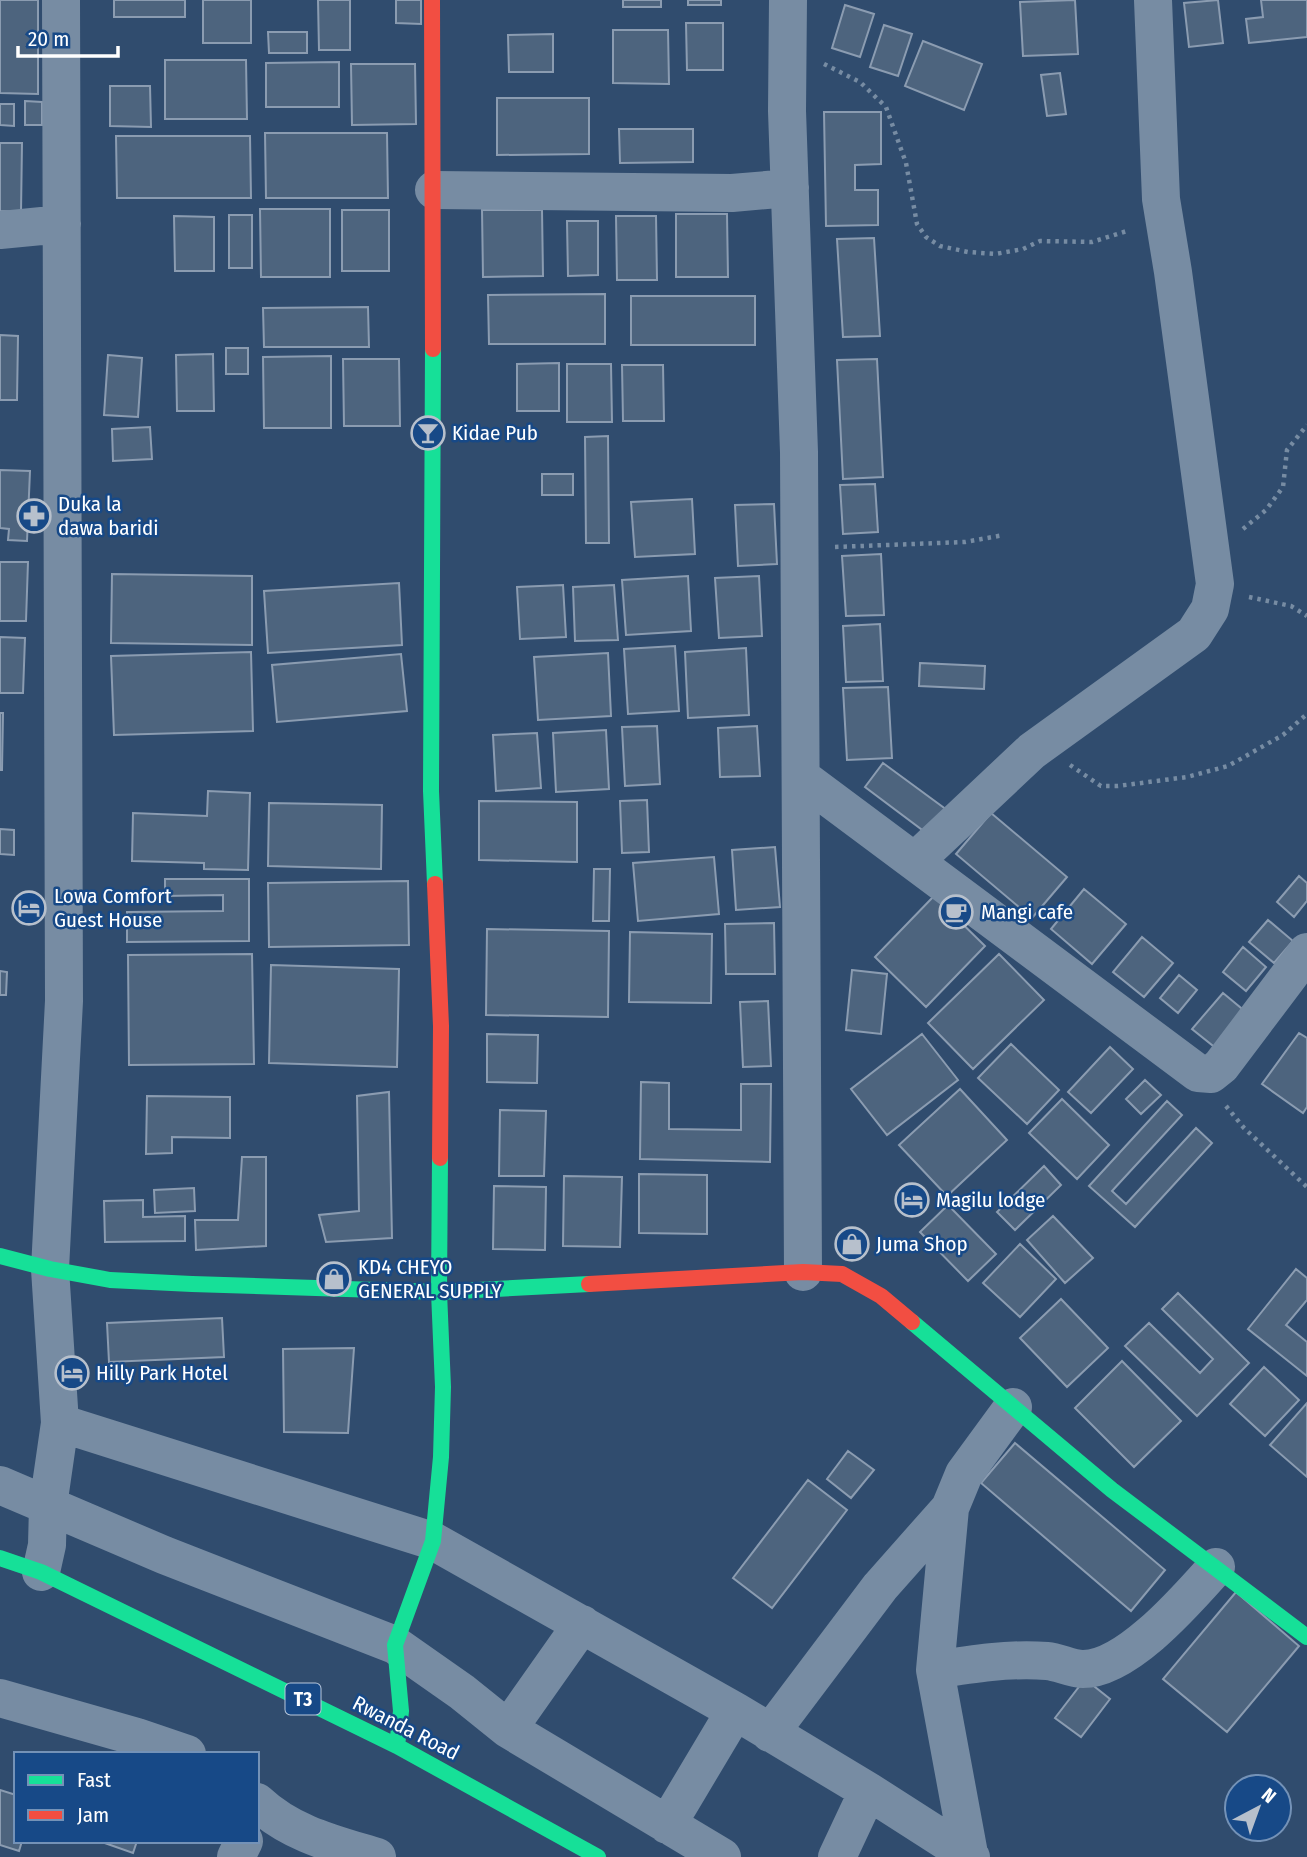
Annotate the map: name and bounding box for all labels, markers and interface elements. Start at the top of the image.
scale bar [18,14,117,58]
text: 20 m [28,26,69,52]
bar icon: Kidae Pub [409,414,447,452]
place label: Kidae Pub [452,420,538,446]
place label: Duka la dawa baridi [58,491,159,541]
pharmacy icon: Duka la dawa baridi [15,497,53,535]
place label: Lowa Comfort Guest House [54,883,172,933]
hotel icon: Lowa Comfort Guest House [10,889,48,927]
cafe icon: Mangi cafe [937,893,975,931]
place label: Mangi cafe [981,899,1073,925]
hotel icon: Magilu lodge [893,1181,931,1219]
place label: Magilu lodge [936,1187,1045,1213]
shop icon: Juma Shop [833,1225,871,1263]
place label: Juma Shop [876,1231,968,1257]
place label: KD4 CHEYO GENERAL SUPPLY [358,1254,502,1304]
shop icon: KD4 CHEYO GENERAL SUPPLY [315,1260,353,1298]
hotel icon: Hilly Park Hotel [53,1354,91,1392]
place label: Hilly Park Hotel [96,1360,228,1386]
road number: T3 [286,1684,320,1714]
street label: Rwanda Road [348,1690,464,1766]
legend [14,1752,259,1843]
text: Fast [77,1767,111,1793]
north arrow [1223,1773,1293,1843]
text: N [1257,1783,1281,1808]
text: Jam [77,1802,109,1828]

